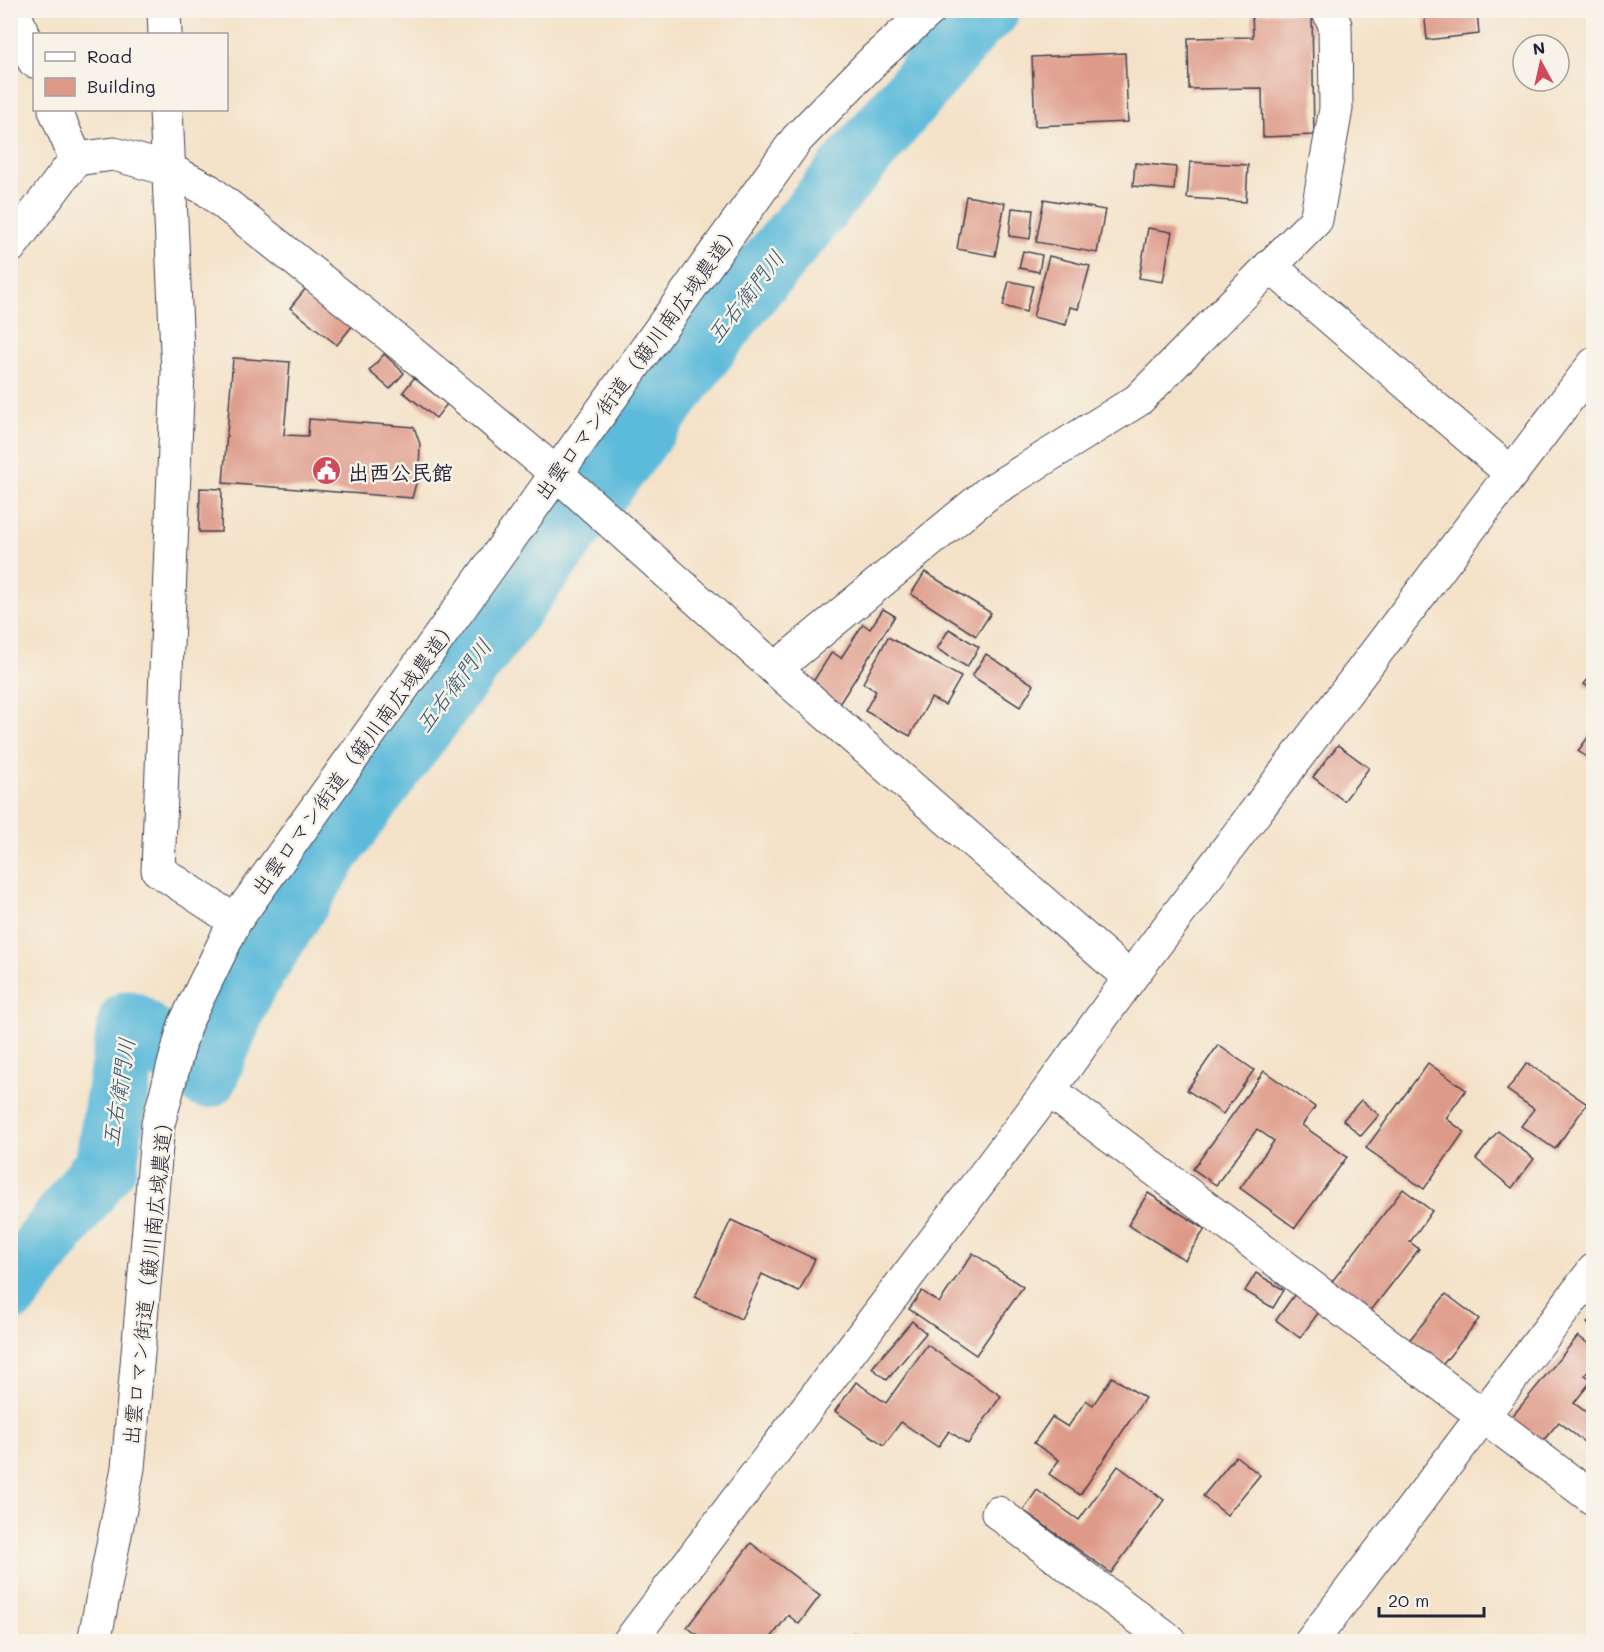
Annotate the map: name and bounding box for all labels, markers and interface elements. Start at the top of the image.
legend [33,33,228,111]
north arrow [1511,33,1571,93]
text: N [1531,36,1546,59]
text: Road [87,44,132,68]
text: Building [87,74,155,98]
street label: 出雲ロマン街道（簸川南広域農道） [527,217,747,505]
water label: 五右衛門川 [700,244,790,348]
public building icon: 出西公民館 [311,455,343,487]
place label: 出西公民館 [348,458,453,485]
street label: 出雲ロマン街道（簸川南広域農道） [244,612,464,900]
water label: 五右衛門川 [408,632,498,738]
water label: 五右衛門川 [95,1035,141,1149]
street label: 出雲ロマン街道（簸川南広域農道） [116,1110,178,1446]
scale bar [1379,1580,1484,1618]
text: 20 m [1388,1588,1429,1612]

